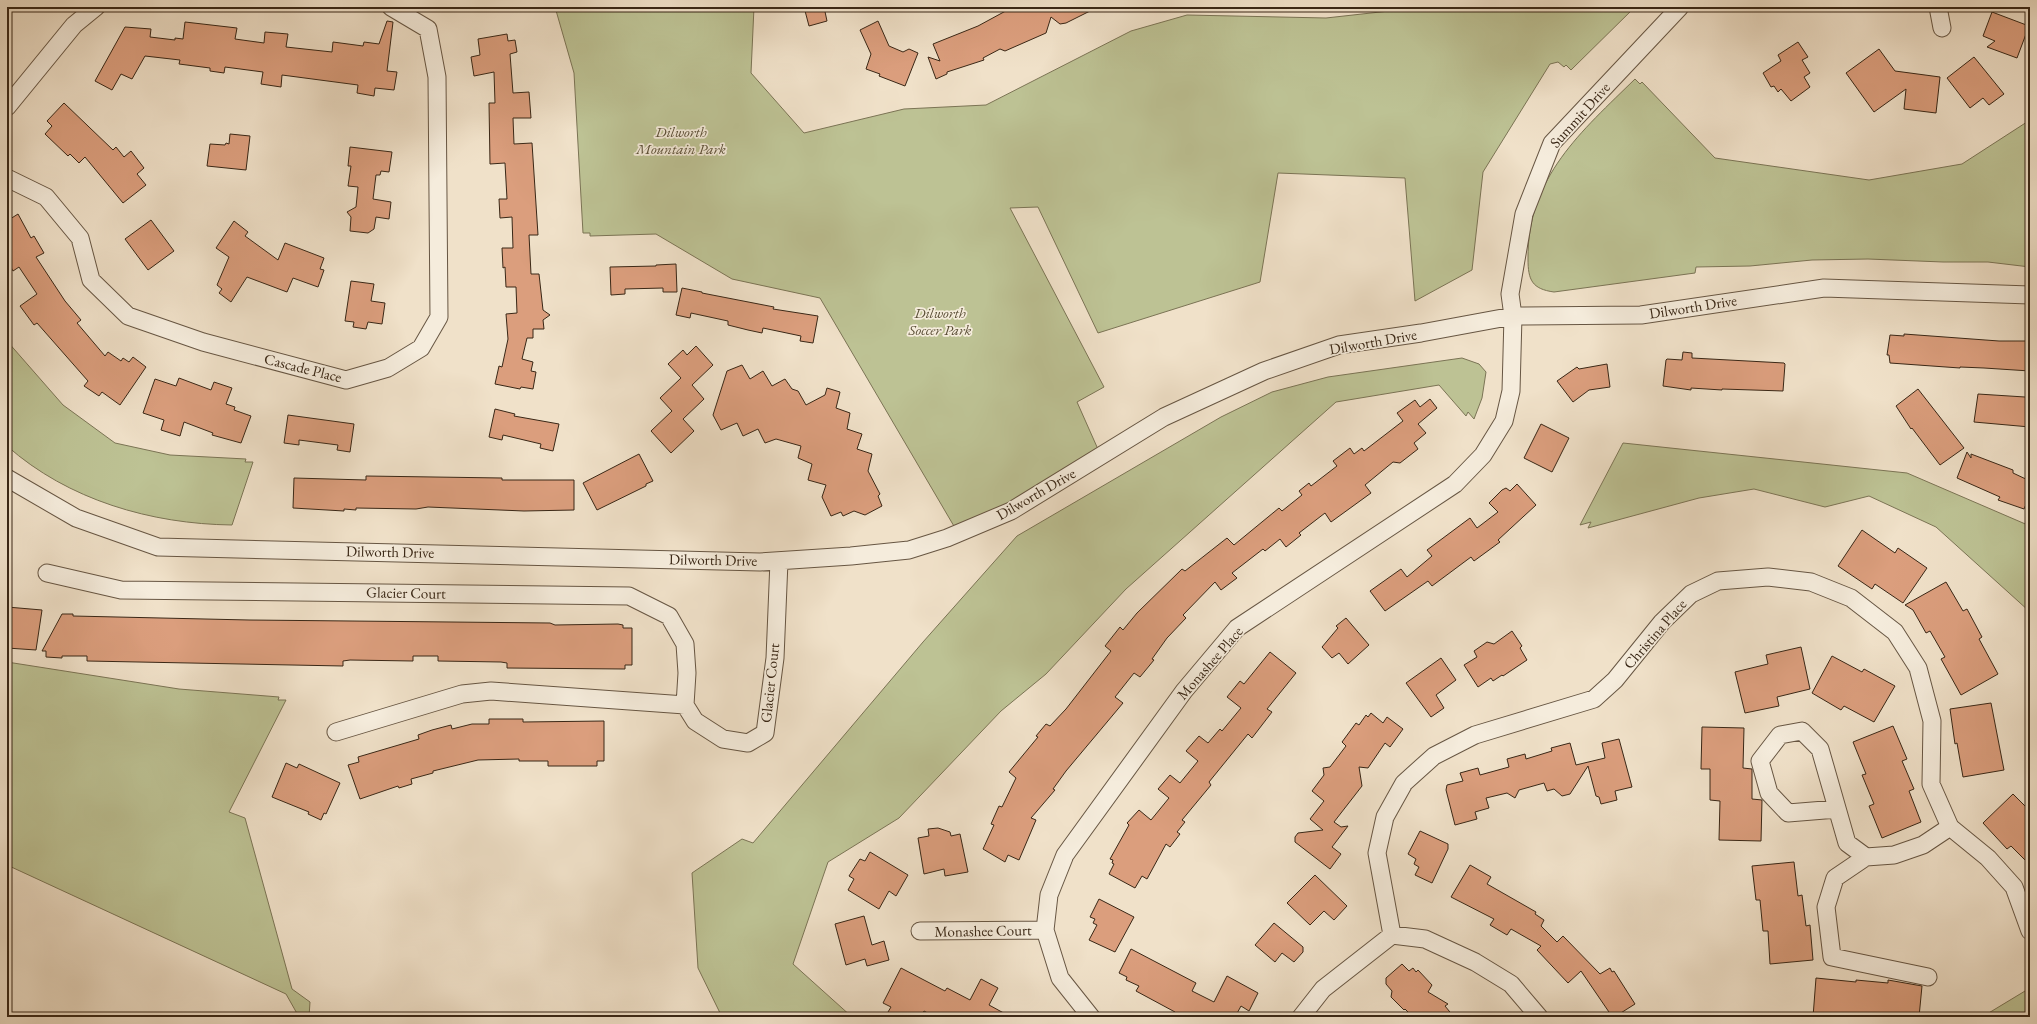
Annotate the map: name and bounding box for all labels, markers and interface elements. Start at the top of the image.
street label: Summit Drive [1545,78,1614,151]
park label: Dilworth Mountain Park [635,122,726,158]
street label: Dilworth Drive [1648,290,1738,323]
park label: Dilworth Soccer Park [908,303,972,339]
street label: Dilworth Drive [1328,324,1418,359]
street label: Cascade Place [262,349,344,386]
street label: Dilworth Drive [993,463,1079,524]
street label: Dilworth Drive [346,541,435,562]
street label: Dilworth Drive [669,549,758,570]
street label: Glacier Court [366,582,446,603]
street label: Christina Place [1619,595,1690,673]
street label: Monashee Place [1173,622,1247,703]
street label: Glacier Court [756,642,783,724]
street label: Monashee Court [934,920,1032,941]

